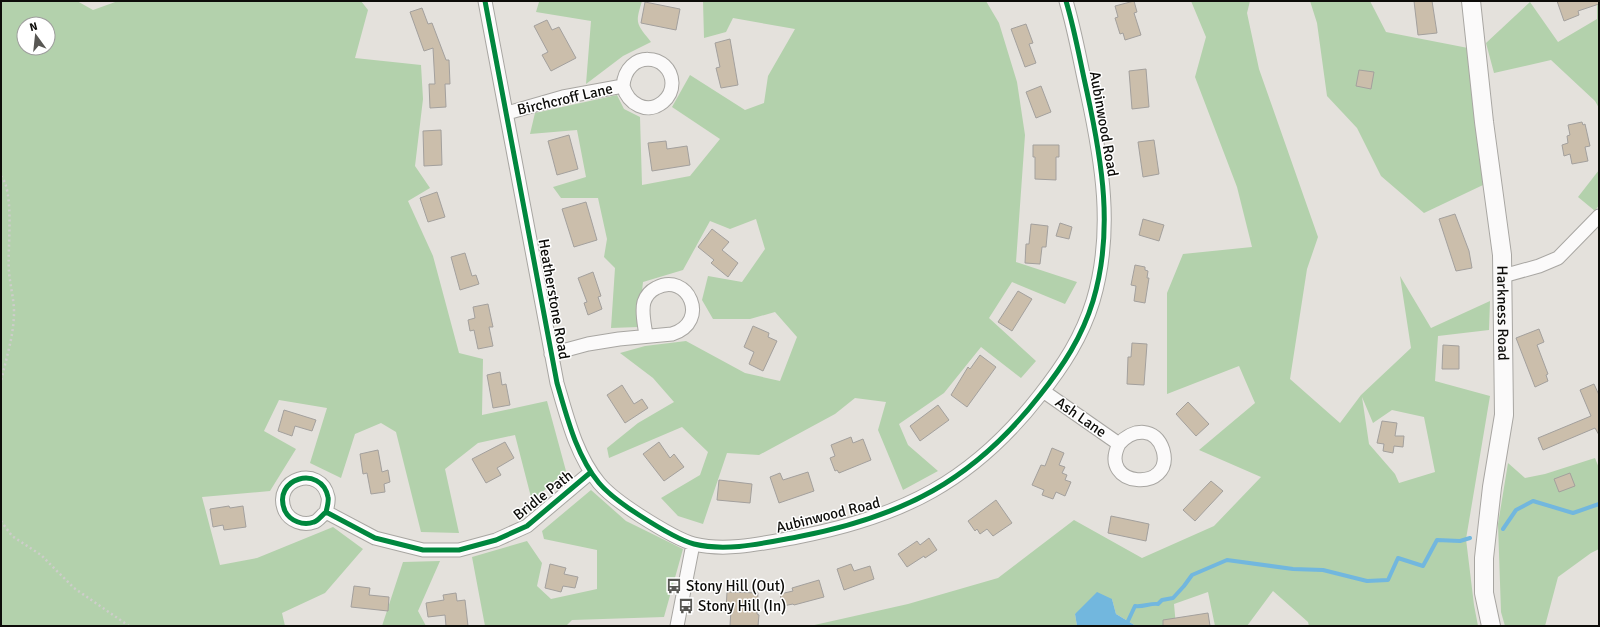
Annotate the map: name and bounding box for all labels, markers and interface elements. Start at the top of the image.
north arrow [16,16,56,56]
text: N [28,20,39,34]
street label: Aubinwood Road [1086,70,1122,178]
street label: Birchcroff Lane [515,79,615,119]
street label: Heatherstone Road [535,237,573,361]
street label: Harkness Road [1493,265,1512,361]
street label: Ash Lane [1052,393,1110,441]
street label: Bridle Path [510,466,576,524]
street label: Aubinwood Road [774,493,882,537]
bus stop icon: Stony Hill (Out) [665,577,683,595]
place label: Stony Hill (Out) [686,577,785,595]
bus stop icon: Stony Hill (In) [677,597,695,615]
place label: Stony Hill (In) [698,597,786,615]

